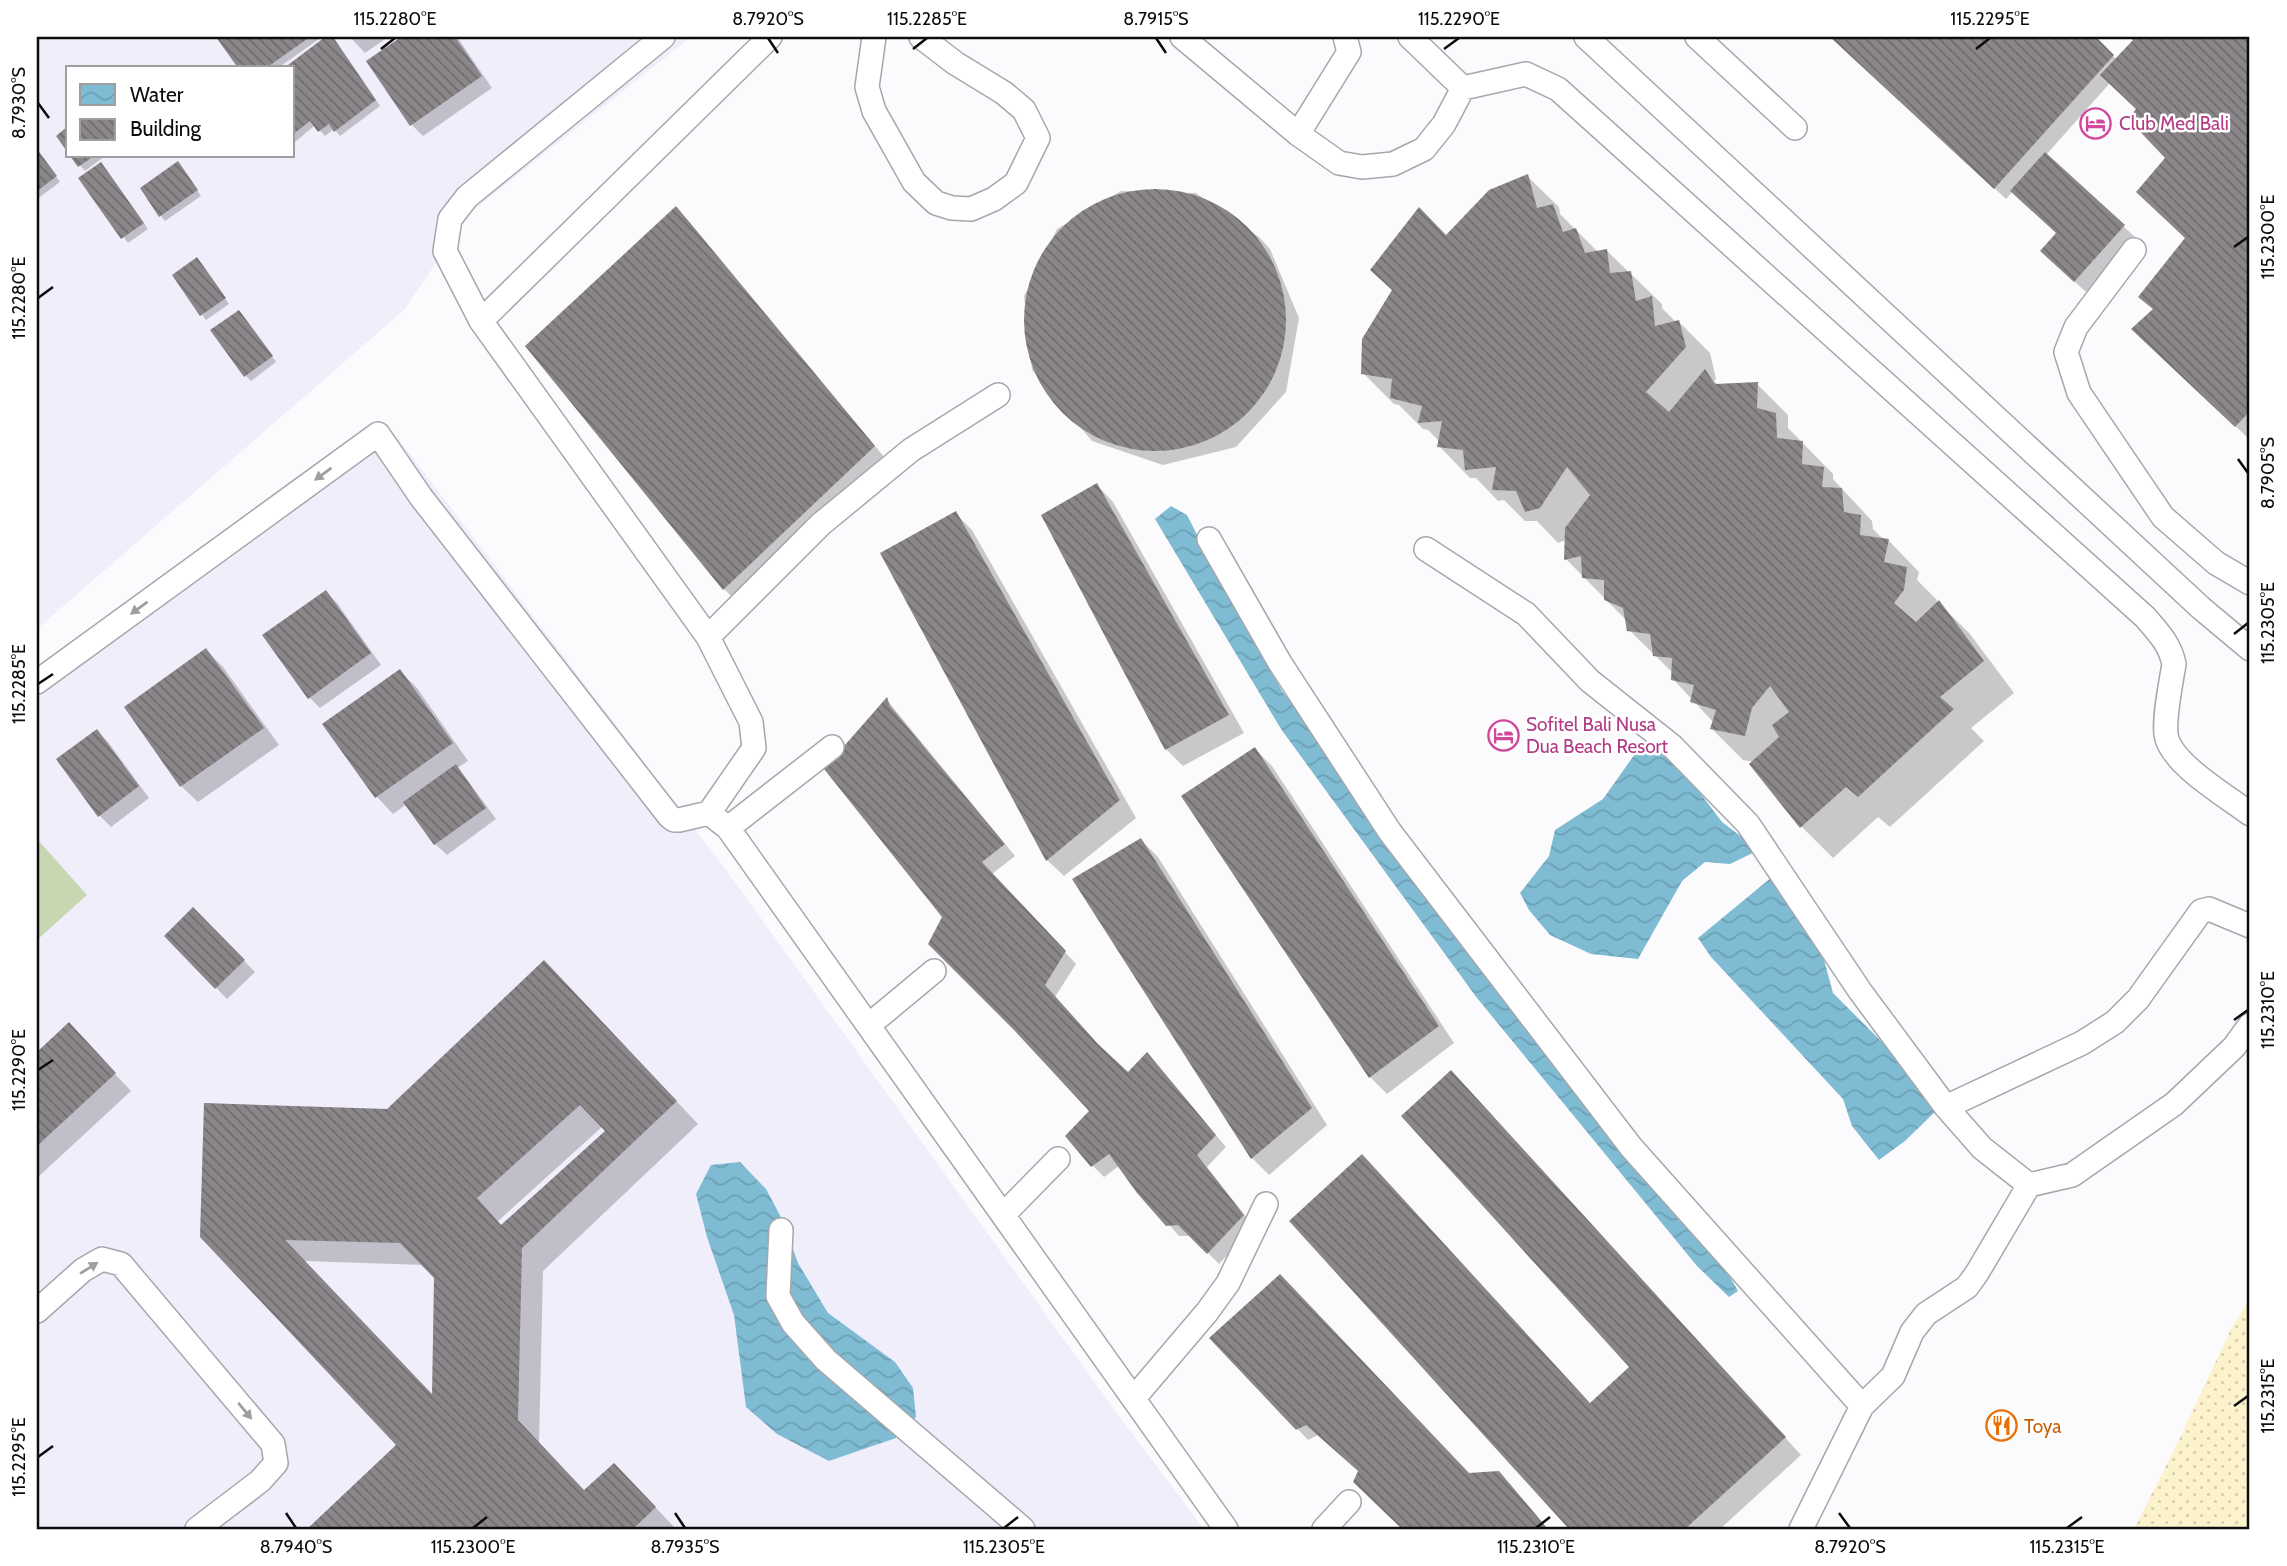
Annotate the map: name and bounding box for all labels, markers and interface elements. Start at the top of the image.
text: 115.2280°E [354,8,436,30]
text: 8.7920°S [732,8,804,30]
text: 115.2285°E [887,8,967,30]
text: 8.7915°S [1123,8,1189,30]
text: 115.2290°E [1418,8,1500,30]
text: 115.2295°E [1950,8,2030,30]
legend [66,66,294,158]
text: 8.7930°S [8,67,30,139]
text: Water [130,82,184,107]
hotel icon: Club Med Bali [2079,106,2113,140]
place label: Club Med Bali [2119,112,2229,135]
text: Building [130,116,202,141]
text: 115.2300°E [2257,195,2279,279]
text: 115.2280°E [8,257,30,339]
text: 8.7905°S [2257,437,2279,509]
one-way arrow [314,467,332,481]
text: 115.2305°E [2257,582,2279,664]
one-way arrow [130,601,148,615]
text: 115.2285°E [8,644,30,724]
place label: Sofitel Bali Nusa Dua Beach Resort [1526,713,1669,758]
hotel icon: Sofitel Bali Nusa Dua Beach Resort [1486,718,1520,752]
text: 115.2310°E [2257,971,2279,1049]
text: 115.2290°E [8,1029,30,1111]
one-way arrow [80,1261,99,1274]
text: 115.2315°E [2257,1358,2279,1434]
one-way arrow [238,1402,253,1420]
restaurant icon: Toya [1984,1409,2018,1443]
place label: Toya [2024,1415,2061,1438]
text: 115.2295°E [8,1417,30,1497]
text: 8.7940°S [260,1536,332,1558]
text: 115.2300°E [431,1536,515,1558]
text: 8.7935°S [650,1536,720,1558]
text: 115.2305°E [963,1536,1045,1558]
text: 115.2310°E [1497,1536,1575,1558]
text: 8.7920°S [1814,1536,1886,1558]
text: 115.2315°E [2029,1536,2105,1558]

